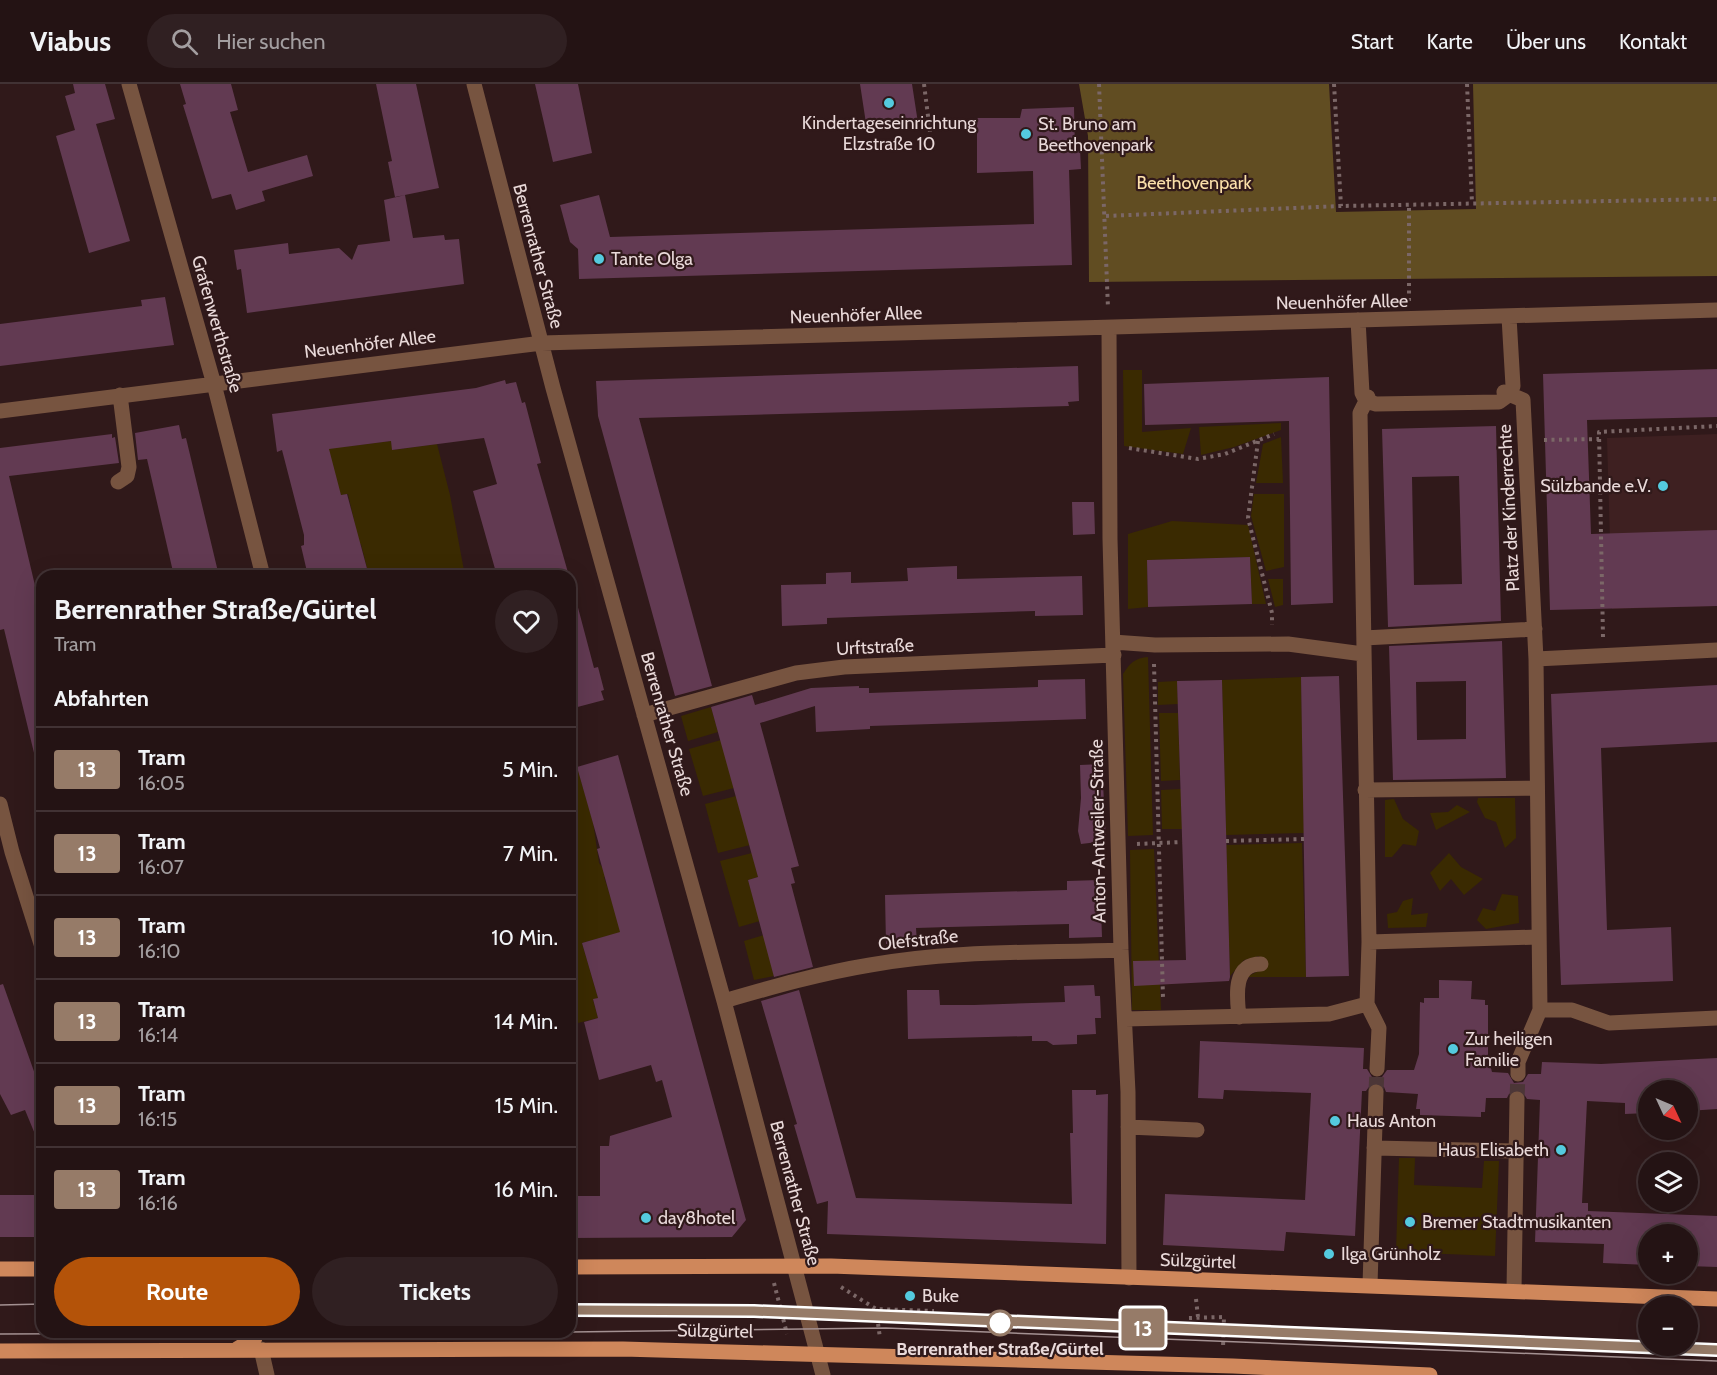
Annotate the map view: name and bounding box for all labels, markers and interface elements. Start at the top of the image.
search box [147,14,567,68]
text: Viabus [30,24,111,58]
icon: search [168,25,201,58]
text: Hier suchen [216,28,325,55]
text: Start [1351,29,1394,54]
text: Karte [1427,29,1473,54]
text: Über uns [1506,29,1586,54]
text: Kontakt [1619,29,1687,54]
marker: Kindertageseinrichtung Elzstraße 10 [882,96,896,110]
place label: Kindertageseinrichtung Elzstraße 10 [802,112,977,155]
place label: St. Bruno am Beethovenpark [1038,113,1154,156]
marker: St. Bruno am Beethovenpark [1019,127,1033,141]
park label: Beethovenpark [1136,172,1252,194]
street label: Berrenrather Straße [508,181,568,331]
place label: Tante Olga [611,248,693,270]
marker: Tante Olga [592,252,606,266]
street label: Grafenwerthstraße [187,253,247,395]
street label: Neuenhöfer Allee [1276,290,1408,314]
street label: Neuenhöfer Allee [789,302,923,328]
street label: Neuenhöfer Allee [303,325,437,363]
street label: Platz der Kinderrechte [1494,424,1524,592]
place label: Sülzbande e.V. [1540,475,1651,497]
marker: Sülzbande e.V. [1656,479,1670,493]
button: heart [495,590,558,653]
text: Berrenrather Straße/Gürtel [54,592,377,626]
text: Tram [54,632,96,656]
street label: Urftstraße [836,634,914,660]
street label: Berrenrather Straße [636,649,698,799]
text: Abfahrten [54,685,149,712]
street label: Anton-Antweiler-Straße [1085,739,1111,923]
text: Tram [138,744,186,771]
text: 5 Min. [502,756,558,783]
text: 13 [77,757,97,782]
text: 16:05 [138,771,185,795]
text: Tram [138,828,186,855]
text: 7 Min. [503,840,558,867]
text: 13 [77,841,97,866]
text: 16:07 [138,855,184,879]
text: Tram [138,912,186,939]
text: 10 Min. [491,924,558,951]
text: 13 [77,925,97,950]
street label: Olefstraße [877,925,959,955]
text: 16:10 [138,939,181,963]
text: Tram [138,996,186,1023]
text: 14 Min. [494,1008,558,1035]
text: 13 [77,1009,97,1034]
text: 16:14 [138,1023,178,1047]
place label: Zur heiligen Familie [1465,1028,1553,1071]
marker: Zur heiligen Familie [1446,1042,1460,1056]
text: Tram [138,1080,186,1107]
north arrow [1638,1080,1698,1140]
map controls [1638,1080,1698,1356]
text: 15 Min. [495,1092,558,1119]
text: 13 [77,1093,97,1118]
text: 16:15 [138,1107,177,1131]
place label: Haus Anton [1347,1110,1436,1132]
marker: Haus Anton [1328,1114,1342,1128]
street label: Berrenrather Straße [765,1118,825,1268]
place label: Haus Elisabeth [1438,1139,1549,1161]
marker: Haus Elisabeth [1554,1143,1568,1157]
button: layers [1638,1152,1698,1212]
text: Tram [138,1164,186,1191]
text: 16 Min. [494,1176,558,1203]
text: 13 [77,1177,97,1202]
text: 16:16 [138,1191,178,1215]
place label: day8hotel [658,1207,736,1229]
marker: day8hotel [639,1211,653,1225]
place label: Bremer Stadtmusikanten [1422,1211,1611,1233]
marker: Bremer Stadtmusikanten [1403,1215,1417,1229]
button: + [1638,1224,1698,1284]
place label: Ilga Grünholz [1341,1243,1441,1265]
marker: Ilga Grünholz [1322,1247,1336,1261]
street label: Sülzgürtel [1160,1249,1237,1273]
button: Route [54,1257,300,1326]
button: Tickets [312,1257,558,1326]
place label: Buke [922,1285,959,1307]
marker: Buke [903,1289,917,1303]
button: − [1638,1296,1698,1356]
line badge: 13 [1116,1308,1170,1348]
marker: Berrenrather Straße/Gürtel [987,1310,1013,1336]
text: 13 [1133,1316,1153,1341]
street label: Sülzgürtel [677,1319,754,1343]
place label: Berrenrather Straße/Gürtel [896,1338,1104,1360]

